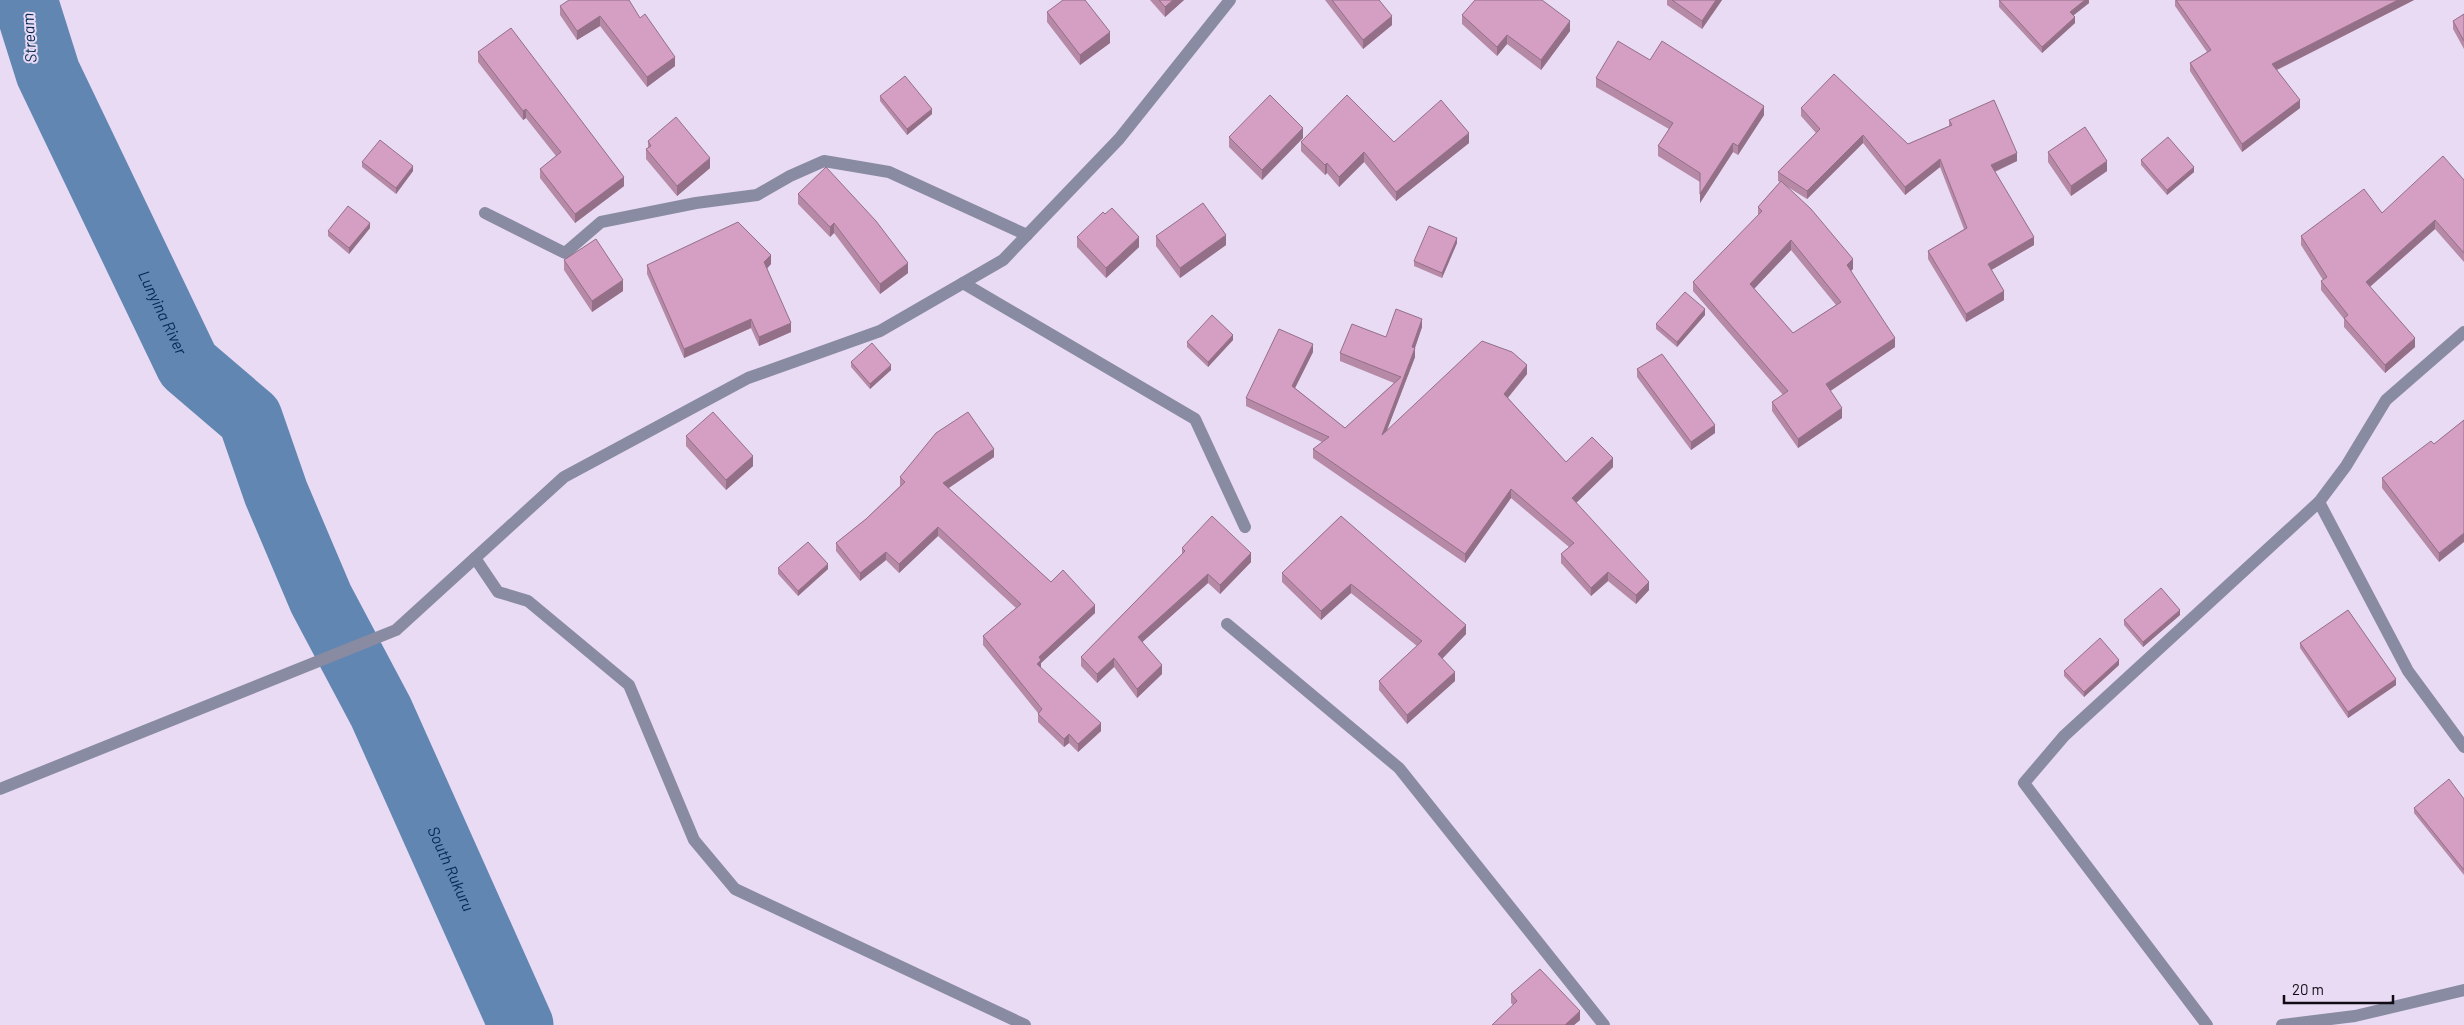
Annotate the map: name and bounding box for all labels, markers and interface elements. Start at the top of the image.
water label: Stream [17,12,40,64]
water label: Lunyina River [135,267,192,359]
water label: South Rukuru [424,823,479,914]
scale bar [2284,972,2393,1004]
text: 20 m [2292,980,2324,998]

